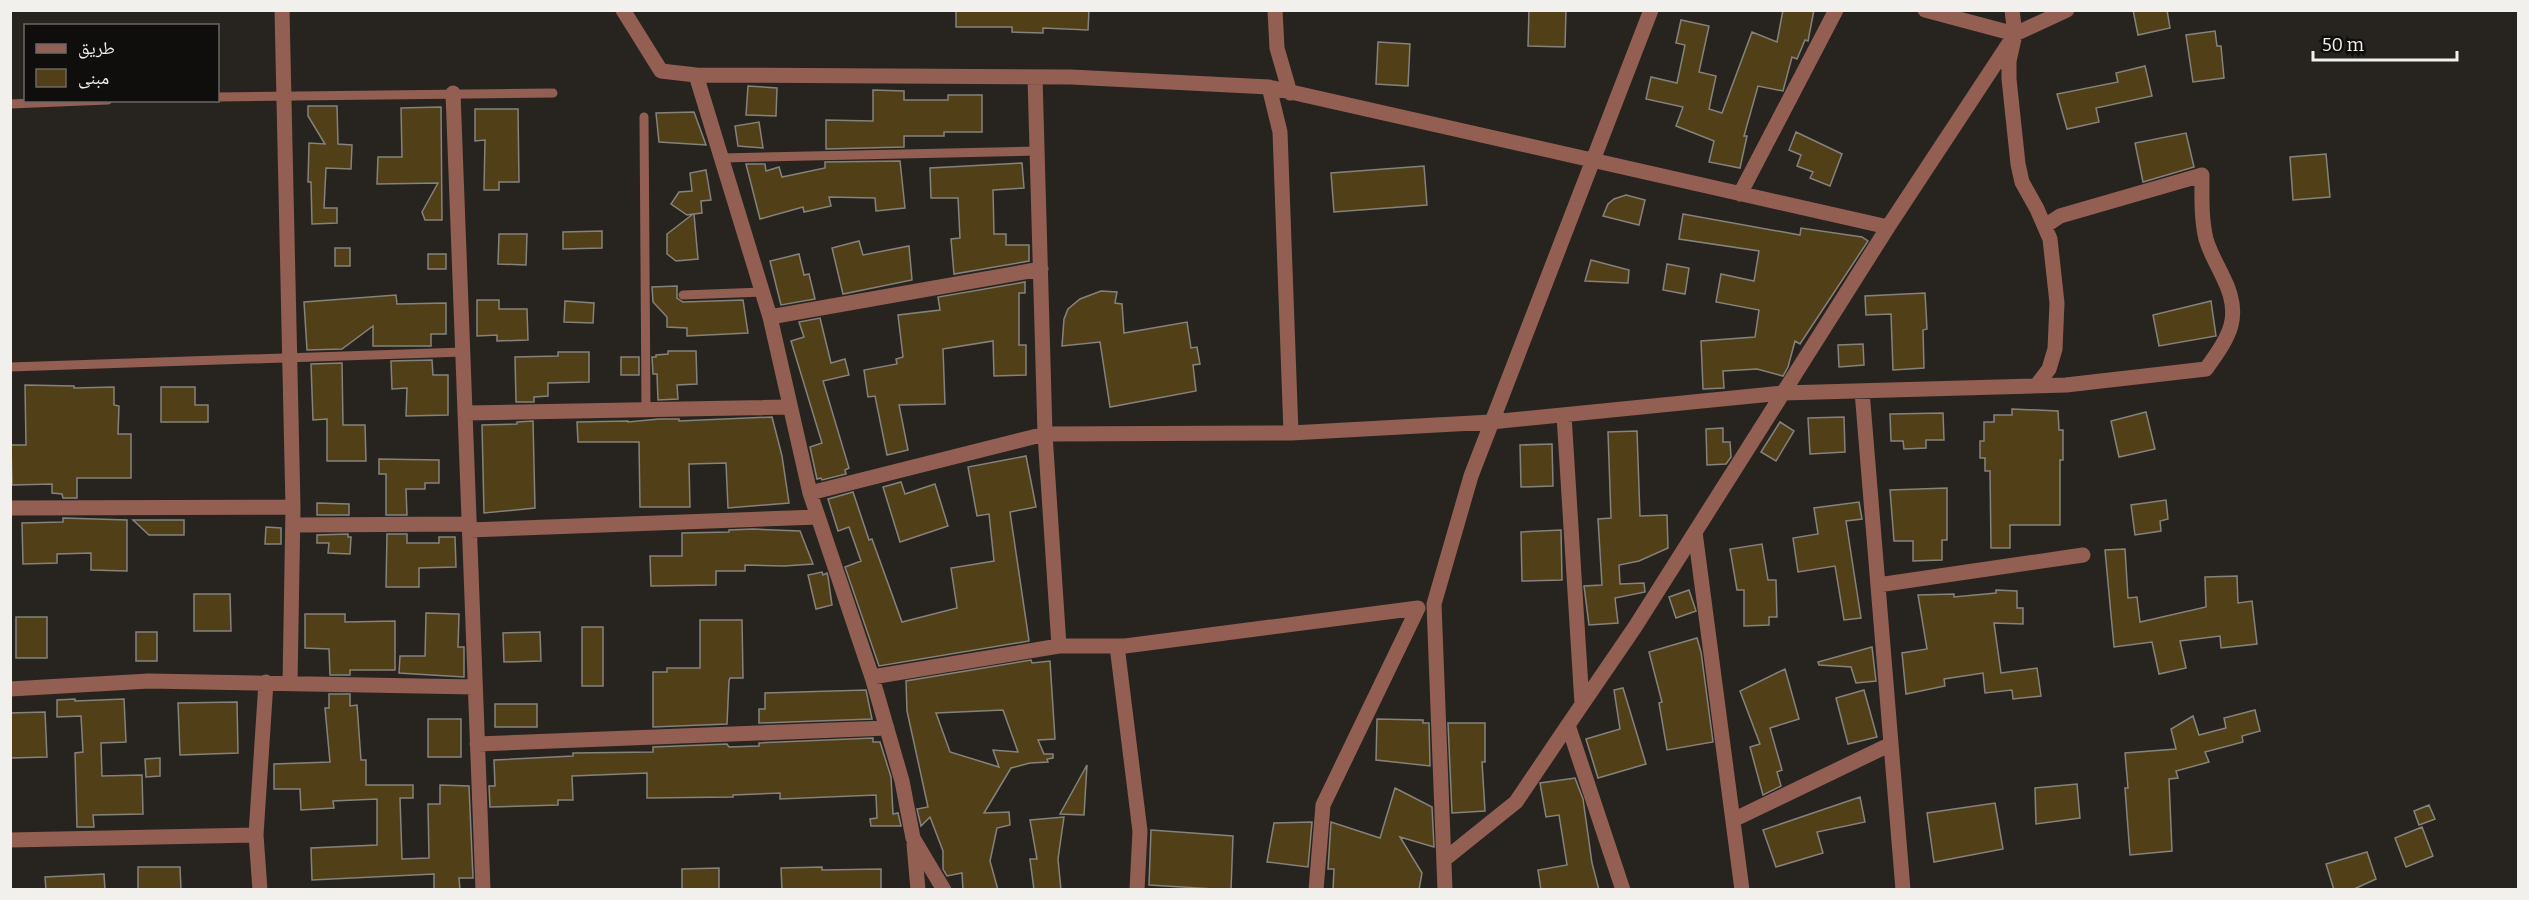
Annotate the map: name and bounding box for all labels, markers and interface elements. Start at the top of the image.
legend [24,24,219,102]
scale bar [2313,24,2457,62]
text: 50 m [2322,34,2364,56]
text: طريق [78,37,115,59]
text: مبنى [78,67,109,89]

